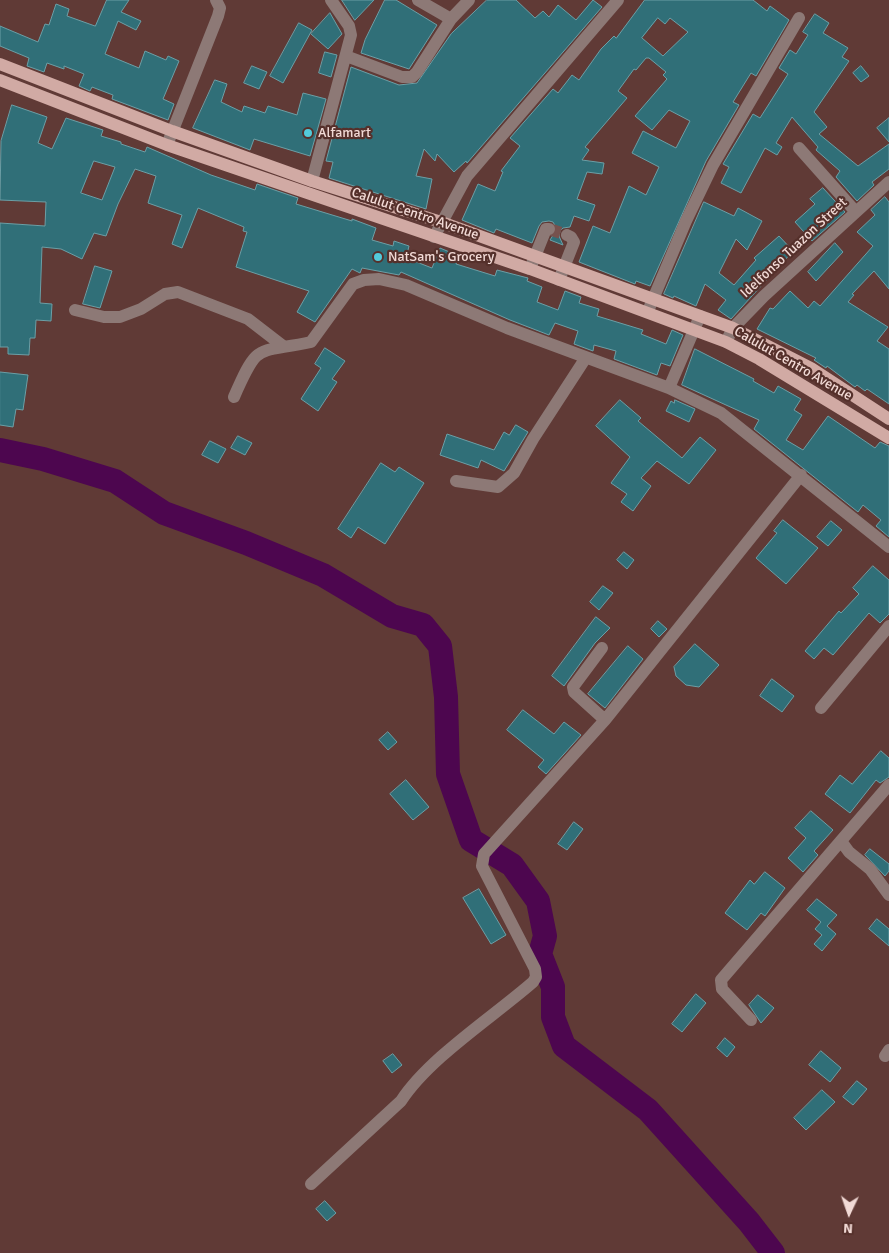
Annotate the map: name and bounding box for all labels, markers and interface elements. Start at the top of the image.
place label: Alfamart [318,125,371,141]
marker: Alfamart [302,127,314,139]
street label: Calulut Centro Avenue [349,184,481,244]
street label: Idelfonso Tuazon Street [737,194,851,302]
place label: NatSam's Grocery [388,249,494,265]
marker: NatSam's Grocery [372,251,384,263]
street label: Calulut Centro Avenue [731,323,855,405]
north arrow [824,1188,874,1238]
text: N [843,1220,854,1237]

